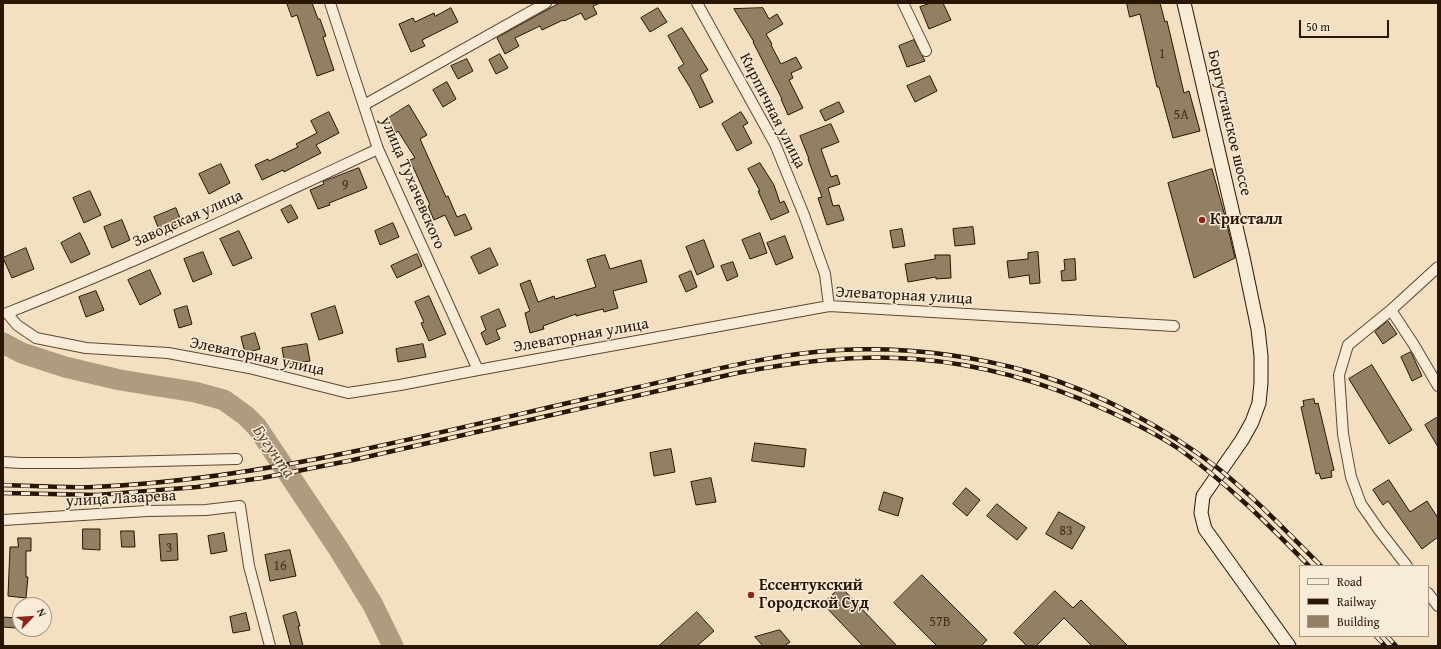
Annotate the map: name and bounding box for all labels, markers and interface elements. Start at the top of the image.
scale bar [1301,12,1391,38]
text: 50 m [1306,18,1330,35]
house number: 1 [1159,46,1165,62]
street label: Боргустанское шоссе [1203,48,1255,198]
street label: Кирпичная улица [735,50,809,172]
house number: 5А [1173,107,1189,123]
street label: улица Тухачевского [375,114,449,252]
house number: 9 [342,177,348,193]
street label: Заводская улица [130,186,246,252]
place label: Кристалл [1210,210,1283,230]
marker: Кристалл [1197,215,1207,225]
street label: Элеваторная улица [835,283,973,309]
street label: Элеваторная улица [512,315,650,357]
street label: Элеваторная улица [188,333,326,381]
water label: Бугунта [248,422,298,482]
street label: улица Лазарева [65,487,177,511]
house number: 83 [1059,523,1073,539]
house number: 3 [166,540,172,556]
house number: 16 [273,558,287,574]
legend [1299,565,1429,637]
text: Road [1337,573,1362,590]
place label: Ессентукский Городской Суд [759,576,869,614]
marker: Ессентукский Городской Суд [746,590,756,600]
text: Railway [1337,593,1376,610]
north arrow [12,597,52,637]
text: N [33,606,51,619]
text: Building [1337,613,1380,630]
house number: 57В [929,614,951,630]

